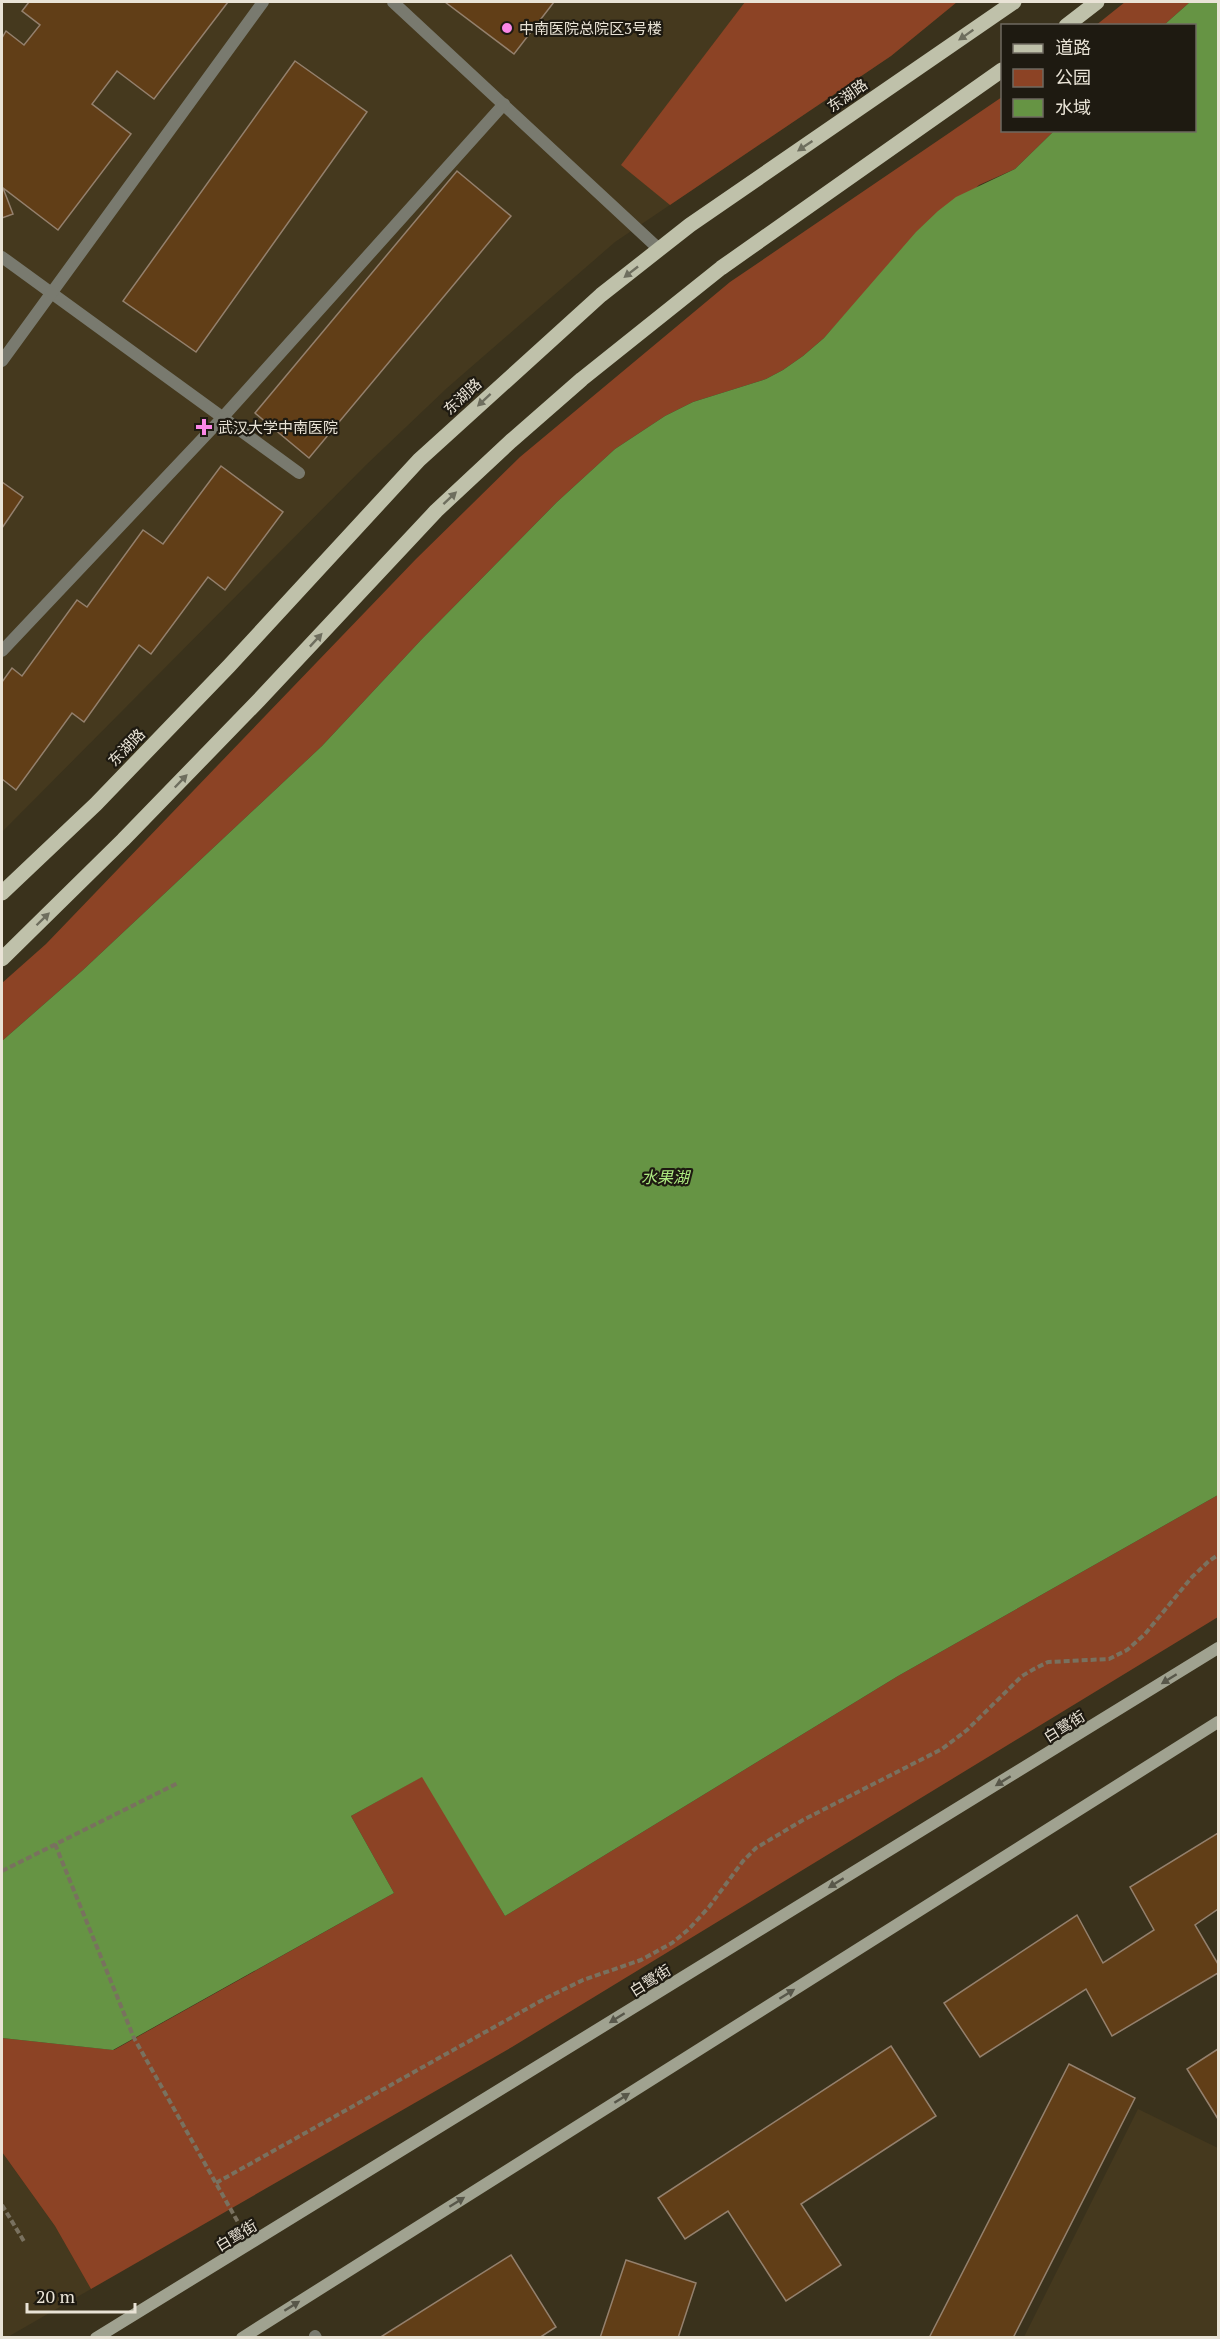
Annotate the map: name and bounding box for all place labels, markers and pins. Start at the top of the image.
place label: 中南医院总院区3号楼 [519,18,662,38]
marker: 中南医院总院区3号楼 [500,21,514,35]
place label: 武汉大学中南医院 [218,417,338,437]
marker: 武汉大学中南医院 [195,418,213,436]

